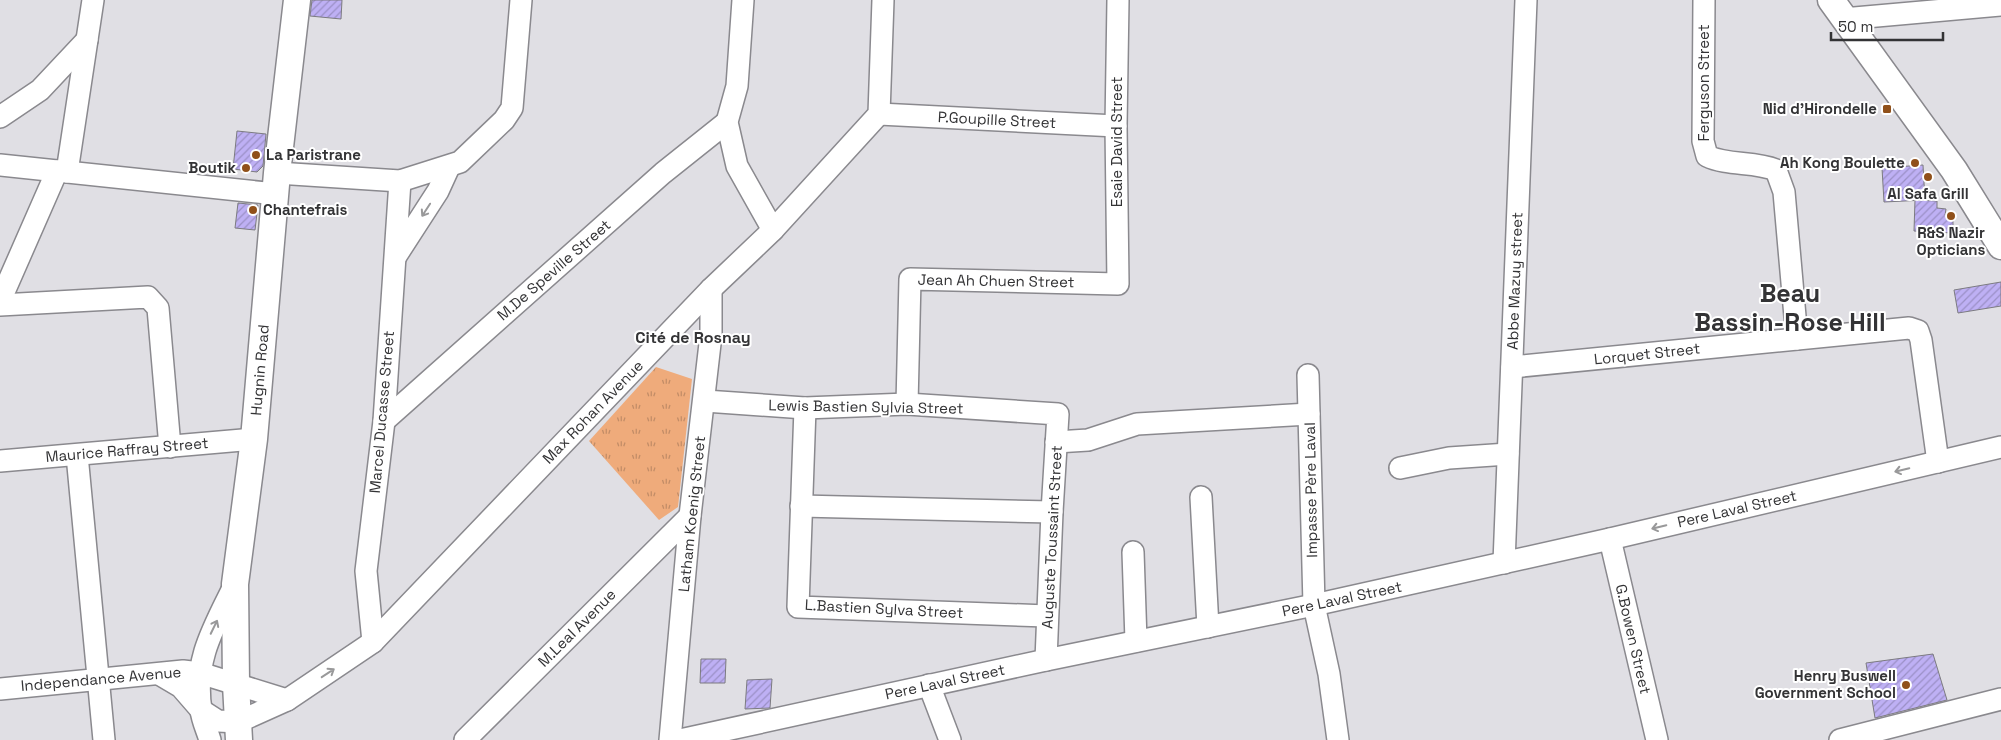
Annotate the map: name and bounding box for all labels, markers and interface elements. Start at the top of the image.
scale bar [1831,10,1944,42]
text: 50 m [1838,17,1873,36]
street label: Ferguson Street [1694,24,1713,142]
street label: Esaie David Street [1107,77,1126,207]
place label: Nid d'Hirondelle [1763,99,1877,118]
marker: Nid d'Hirondelle [1881,103,1893,115]
street label: P.Goupille Street [937,107,1057,132]
place label: La Paristrane [266,145,361,164]
marker: La Paristrane [250,149,262,161]
place label: Ah Kong Boulette [1780,153,1905,172]
marker: Ah Kong Boulette [1909,157,1921,169]
place label: Boutik [188,158,237,177]
marker: Boutik [240,162,252,174]
marker: Al Safa Grill [1922,171,1934,183]
place label: Al Safa Grill [1887,184,1969,203]
place label: Chantefrais [263,200,348,219]
one-way arrow [420,202,430,216]
marker: Chantefrais [247,204,259,216]
marker: R&S Nazir Opticians [1945,210,1957,222]
street label: Abbe Mazuy street [1503,212,1526,350]
street label: M.De Speville Street [493,215,615,324]
place label: R&S Nazir Opticians [1917,223,1986,259]
street label: Jean Ah Chuen Street [917,270,1075,291]
district label: Beau Bassin-Rose Hill [1694,277,1886,338]
street label: Hugnin Road [246,324,273,416]
district label: Cité de Rosnay [635,327,751,348]
street label: Marcel Ducasse Street [365,330,398,494]
street label: Lorquet Street [1593,338,1701,369]
street label: Max Rohan Avenue [538,356,647,467]
street label: Lewis Bastien Sylvia Street [768,395,964,418]
street label: Impasse Père Laval [1300,422,1321,558]
street label: Maurice Raffray Street [45,433,209,466]
street label: Latham Koenig Street [674,435,709,593]
street label: Auguste Toussaint Street [1037,445,1066,629]
one-way arrow [1895,466,1911,475]
street label: Pere Laval Street [1675,486,1799,531]
one-way arrow [1652,523,1668,532]
street label: Pere Laval Street [1280,577,1404,620]
street label: G.Bowen Street [1612,582,1655,696]
street label: M.Leal Avenue [534,585,620,671]
street label: L.Bastien Sylva Street [804,595,964,622]
one-way arrow [210,620,219,635]
street label: Pere Laval Street [883,660,1007,703]
street label: Independance Avenue [20,662,182,695]
place label: Henry Buswell Government School [1755,666,1896,702]
one-way arrow [321,668,335,679]
marker: Henry Buswell Government School [1900,679,1912,691]

